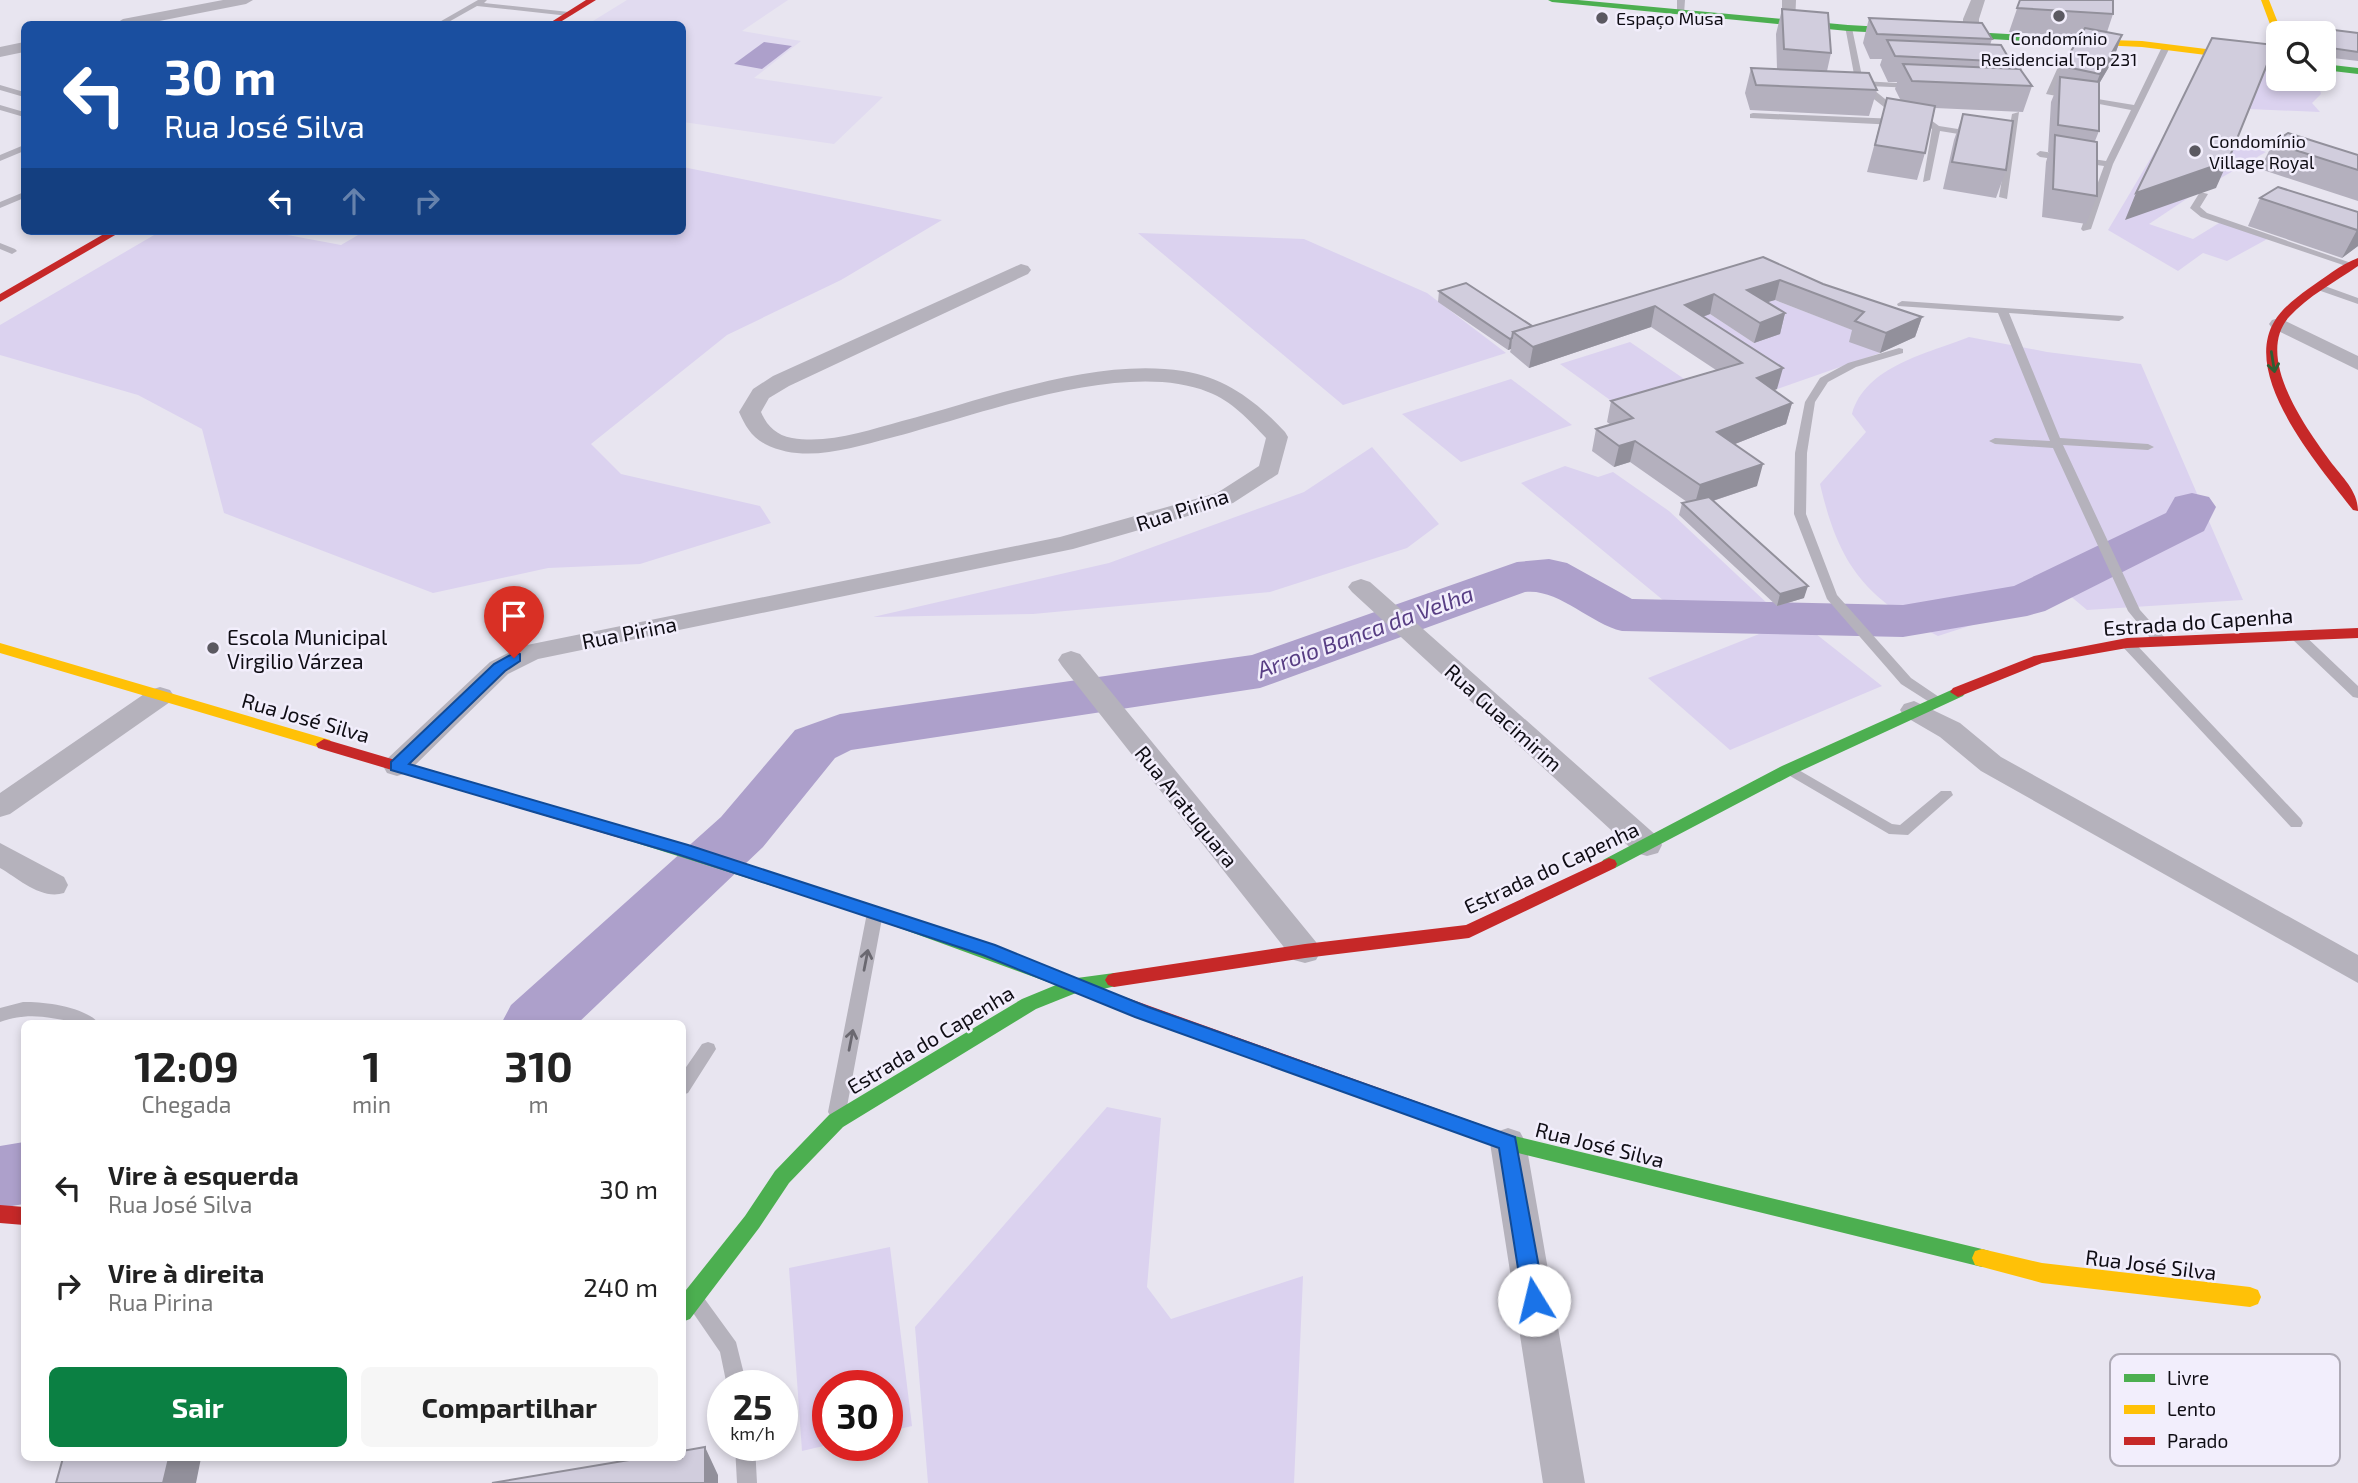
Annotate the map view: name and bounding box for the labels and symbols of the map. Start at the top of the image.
place label: Espaço Musa [1616,7,1724,30]
marker: Condomínio Residencial Top 231 [2051,8,2067,24]
marker: Espaço Musa [1594,10,1610,26]
place label: Condomínio Residencial Top 231 [1981,27,2137,70]
place label: Condomínio Village Royal [2209,130,2315,173]
marker: Condomínio Village Royal [2187,143,2203,159]
one-way arrow [2266,351,2279,373]
street label: Rua Pirina [1132,482,1232,536]
water label: Arroio Banca da Velha [1252,579,1477,684]
pin [484,586,544,658]
street label: Estrada do Capenha [2102,602,2294,640]
street label: Rua Pirina [579,611,679,653]
place label: Escola Municipal Virgilio Várzea [227,624,388,673]
marker: Escola Municipal Virgilio Várzea [205,640,221,656]
street label: Rua Guacimirim [1440,658,1568,776]
street label: Rua José Silva [239,687,373,747]
street label: Rua Aratuquara [1130,740,1244,872]
street label: Estrada do Capenha [1460,815,1642,919]
one-way arrow [860,949,874,972]
street label: Estrada do Capenha [842,979,1018,1099]
one-way arrow [845,1029,858,1051]
street label: Rua José Silva [1533,1116,1667,1172]
street label: Rua José Silva [2084,1244,2218,1284]
position arrow [1497,1263,1571,1337]
legend [2110,1354,2340,1466]
text: Livre [2167,1366,2209,1389]
speed limit sign: 30 [812,1370,903,1461]
text: Lento [2167,1397,2216,1420]
text: Parado [2167,1429,2228,1452]

